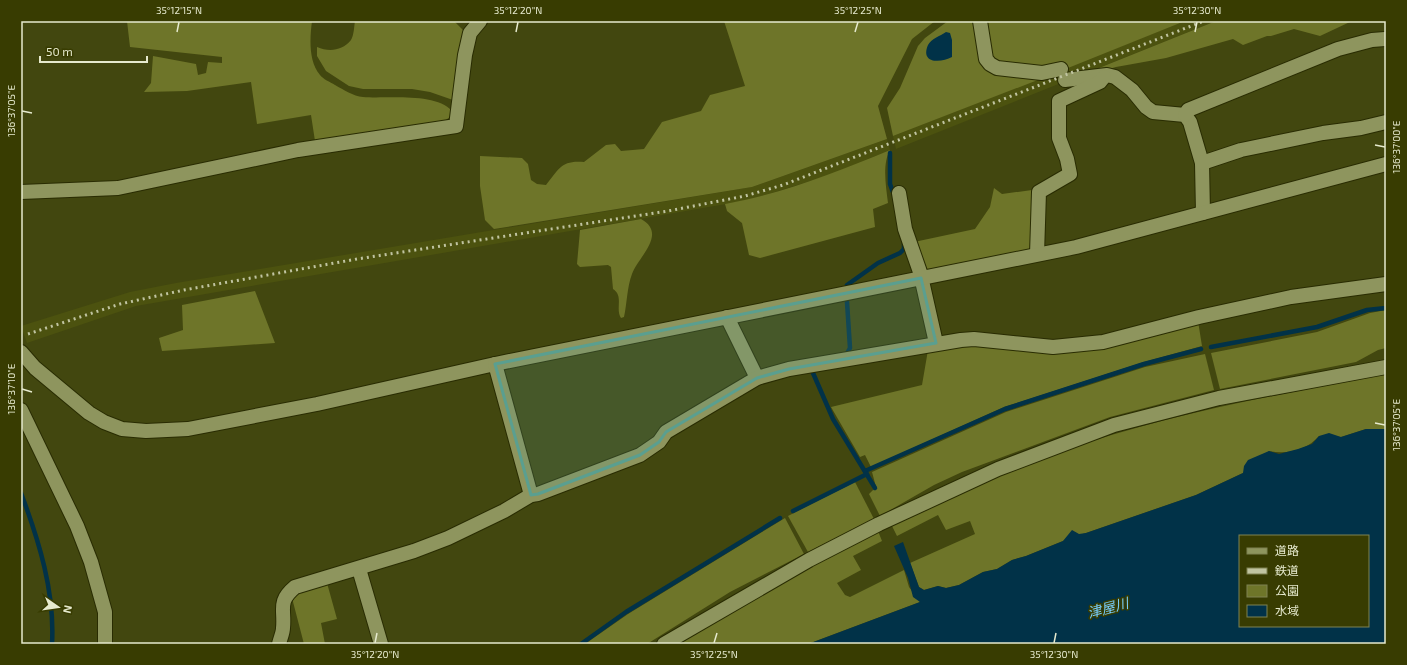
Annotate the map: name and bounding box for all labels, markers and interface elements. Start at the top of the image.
text: 35°12'15"N [156,4,202,16]
text: 35°12'20"N [494,4,542,16]
text: 35°12'25"N [834,4,882,16]
text: 35°12'30"N [1173,4,1221,16]
scale bar [40,38,147,64]
text: 50 m [46,44,73,58]
text: 136°37'05"E [5,85,17,137]
text: 136°37'00"E [1390,120,1402,173]
text: 136°37'10"E [5,363,17,414]
text: 136°37'05"E [1390,399,1402,451]
legend [1239,535,1369,627]
text: 道路 [1275,543,1299,557]
text: 鉄道 [1275,563,1299,577]
text: 公園 [1275,583,1299,597]
north arrow [38,587,78,627]
water label: 津屋川 [1085,593,1132,621]
text: 水域 [1275,603,1299,617]
text: N [61,604,75,615]
text: 35°12'20"N [351,648,399,660]
text: 35°12'25"N [690,648,738,660]
text: 35°12'30"N [1030,648,1078,660]

